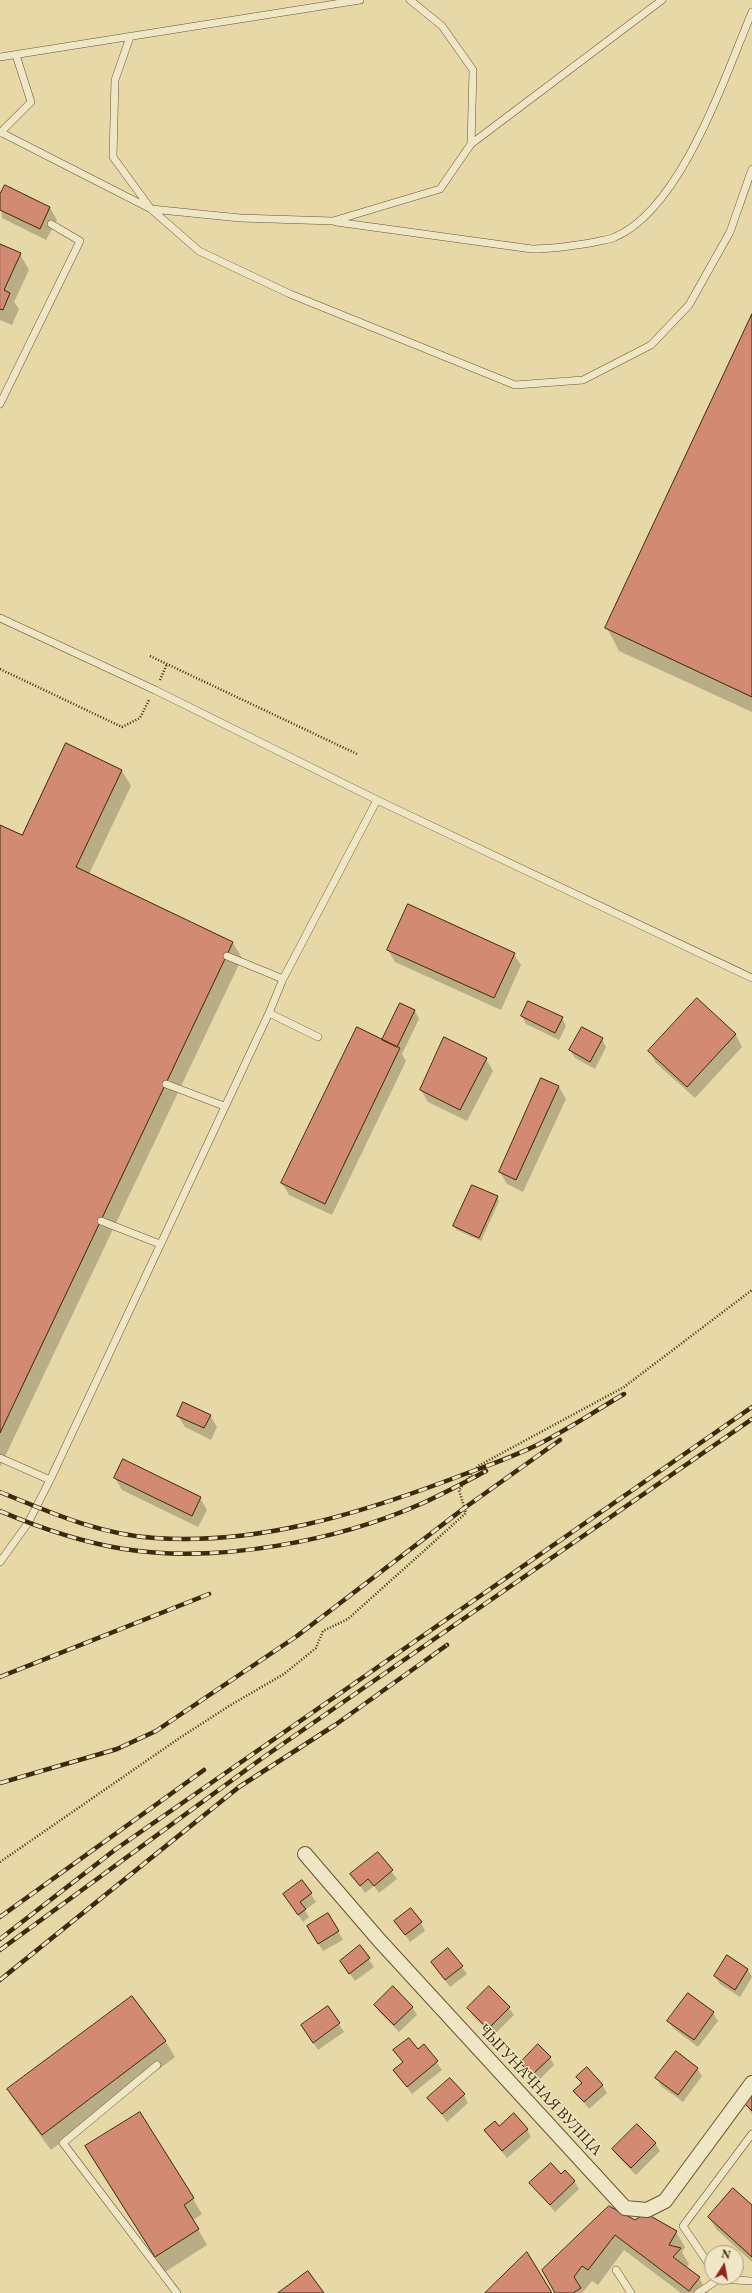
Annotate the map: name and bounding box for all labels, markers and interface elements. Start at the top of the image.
street label: ЧЫГУНАЧНАЯ ВУЛІЦА [474,2020,606,2160]
north arrow [704,2245,744,2285]
text: N [720,2246,732,2262]

